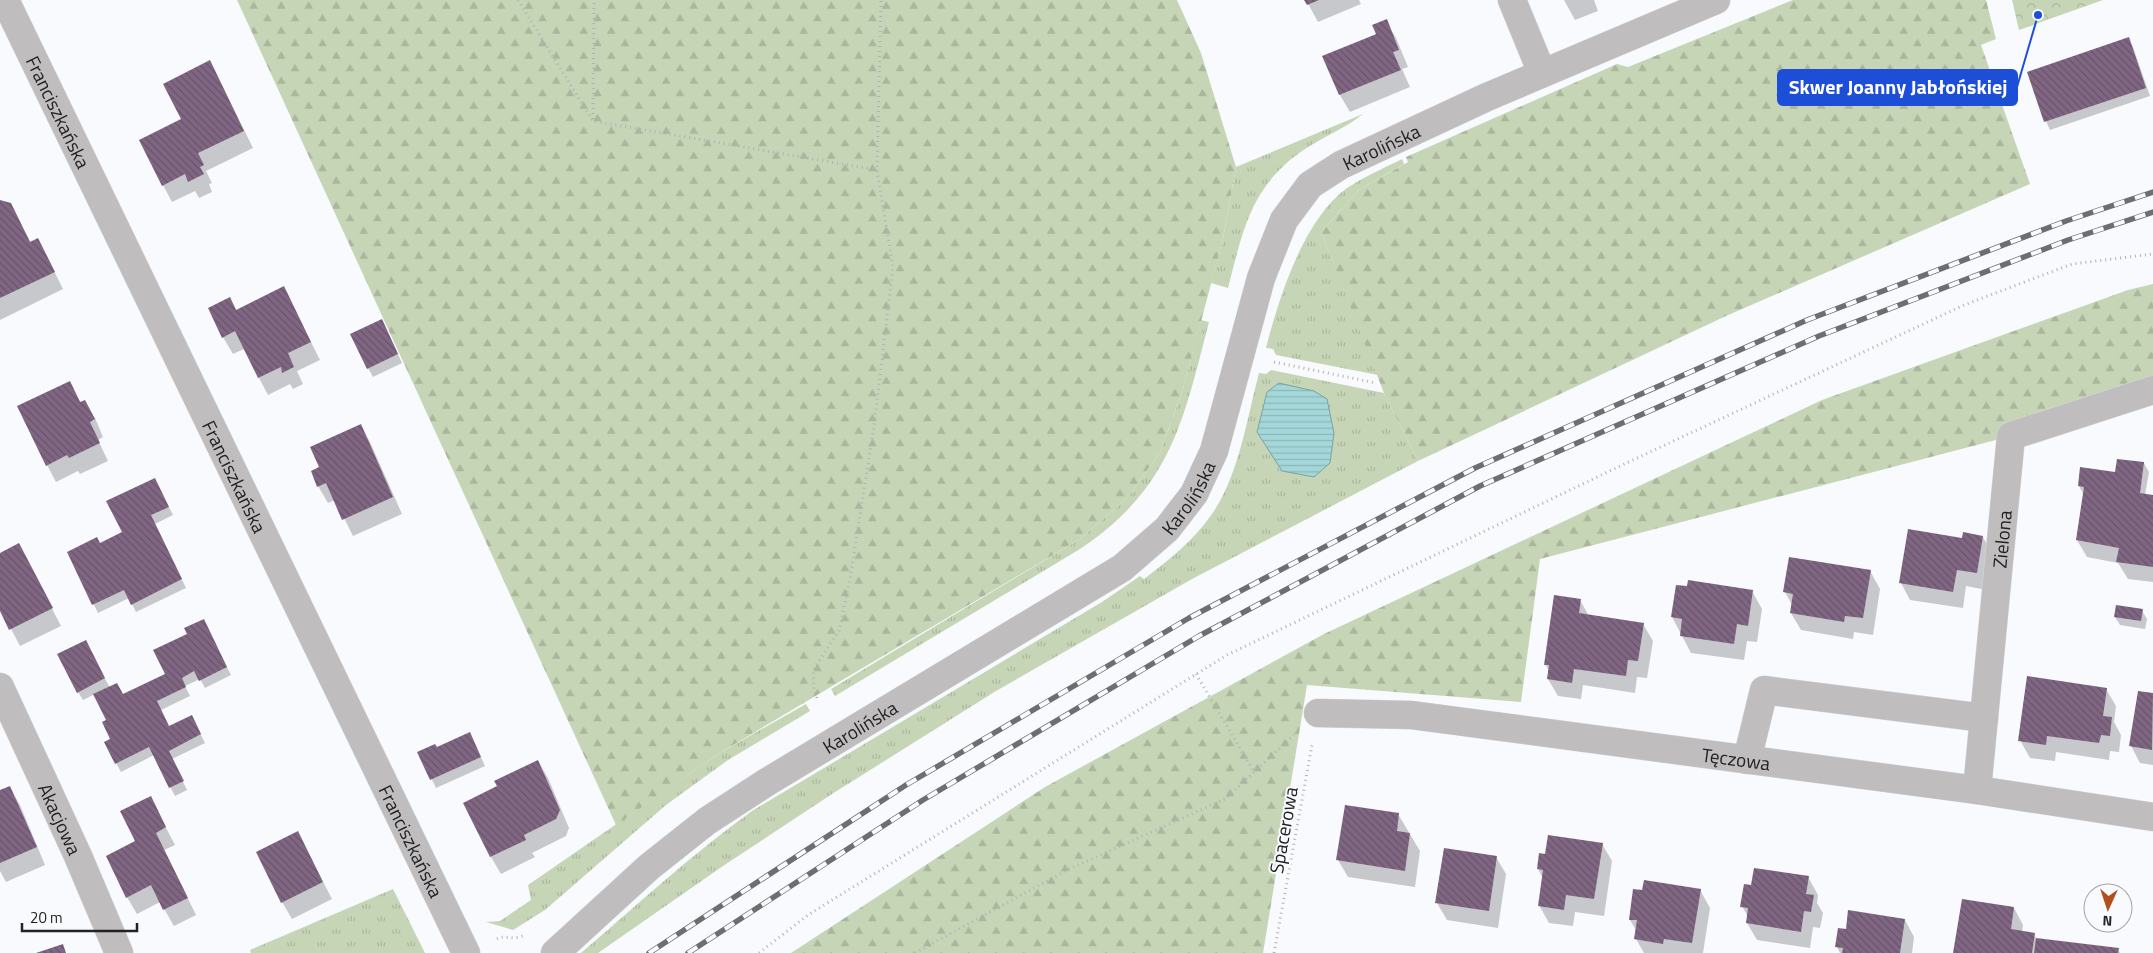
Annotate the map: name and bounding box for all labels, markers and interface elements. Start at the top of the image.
street label: Franciszkańska [19,50,99,173]
callout: Skwer Joanny Jabłońskiej [1778,70,2017,105]
text: Skwer Joanny Jabłońskiej [1789,71,2007,102]
street label: Karolińska [1337,115,1425,177]
street label: Franciszkańska [196,415,275,538]
street label: Karolińska [1153,456,1222,541]
street label: Zielona [1984,508,2018,569]
street label: Karolińska [816,692,903,760]
street label: Tęczowa [1700,739,1773,777]
street label: Akacjowa [32,778,90,860]
street label: Franciszkańska [372,780,452,902]
street label: Spacerowa [1261,784,1305,876]
north arrow [2083,883,2133,933]
scale bar [22,900,138,932]
text: 20 m [30,906,63,929]
text: N [2102,911,2113,932]

